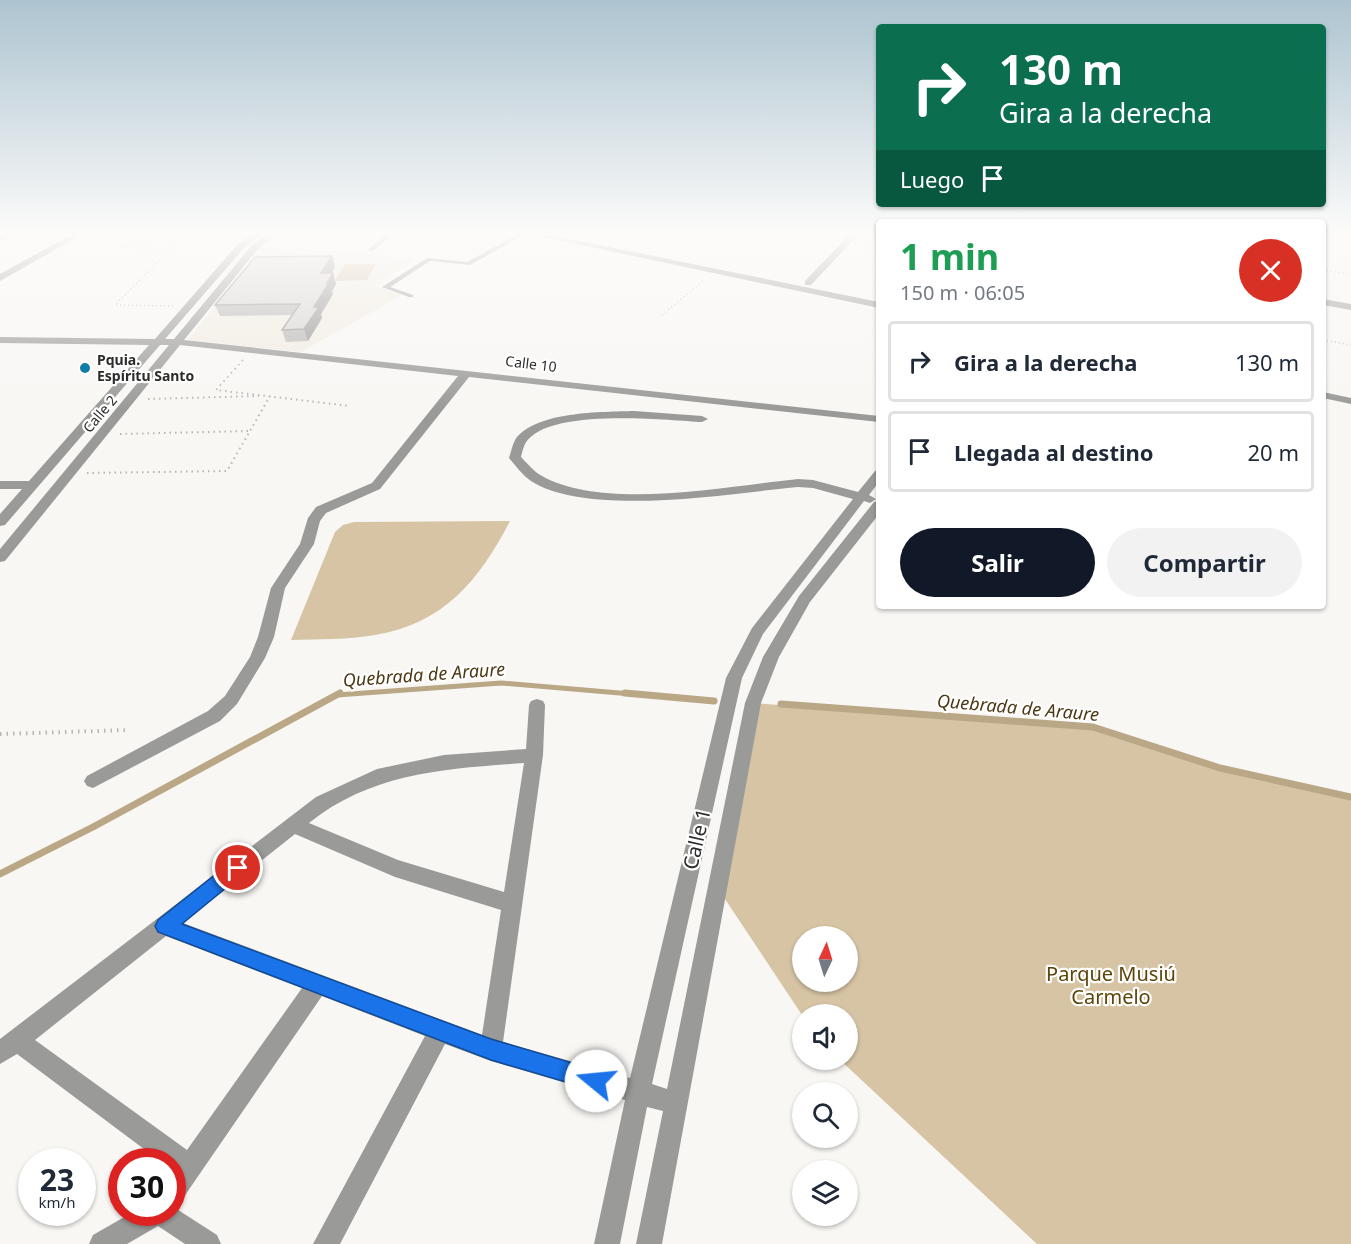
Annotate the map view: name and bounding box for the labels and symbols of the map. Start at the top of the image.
place label: Pquia. Espíritu Santo [97,350,194,385]
street label: Calle 10 [504,351,558,376]
marker: Pquia. Espíritu Santo [78,361,92,375]
street label: Calle 2 [78,391,121,436]
water label: Quebrada de Araure [342,656,506,692]
water label: Quebrada de Araure [936,688,1100,726]
street label: Calle 1 [676,806,717,872]
pin [212,842,263,893]
north arrow [792,926,858,992]
park label: Parque Musiú Carmelo [1046,960,1176,1010]
position arrow [564,1049,628,1113]
speed limit sign: 30 [108,1148,186,1226]

